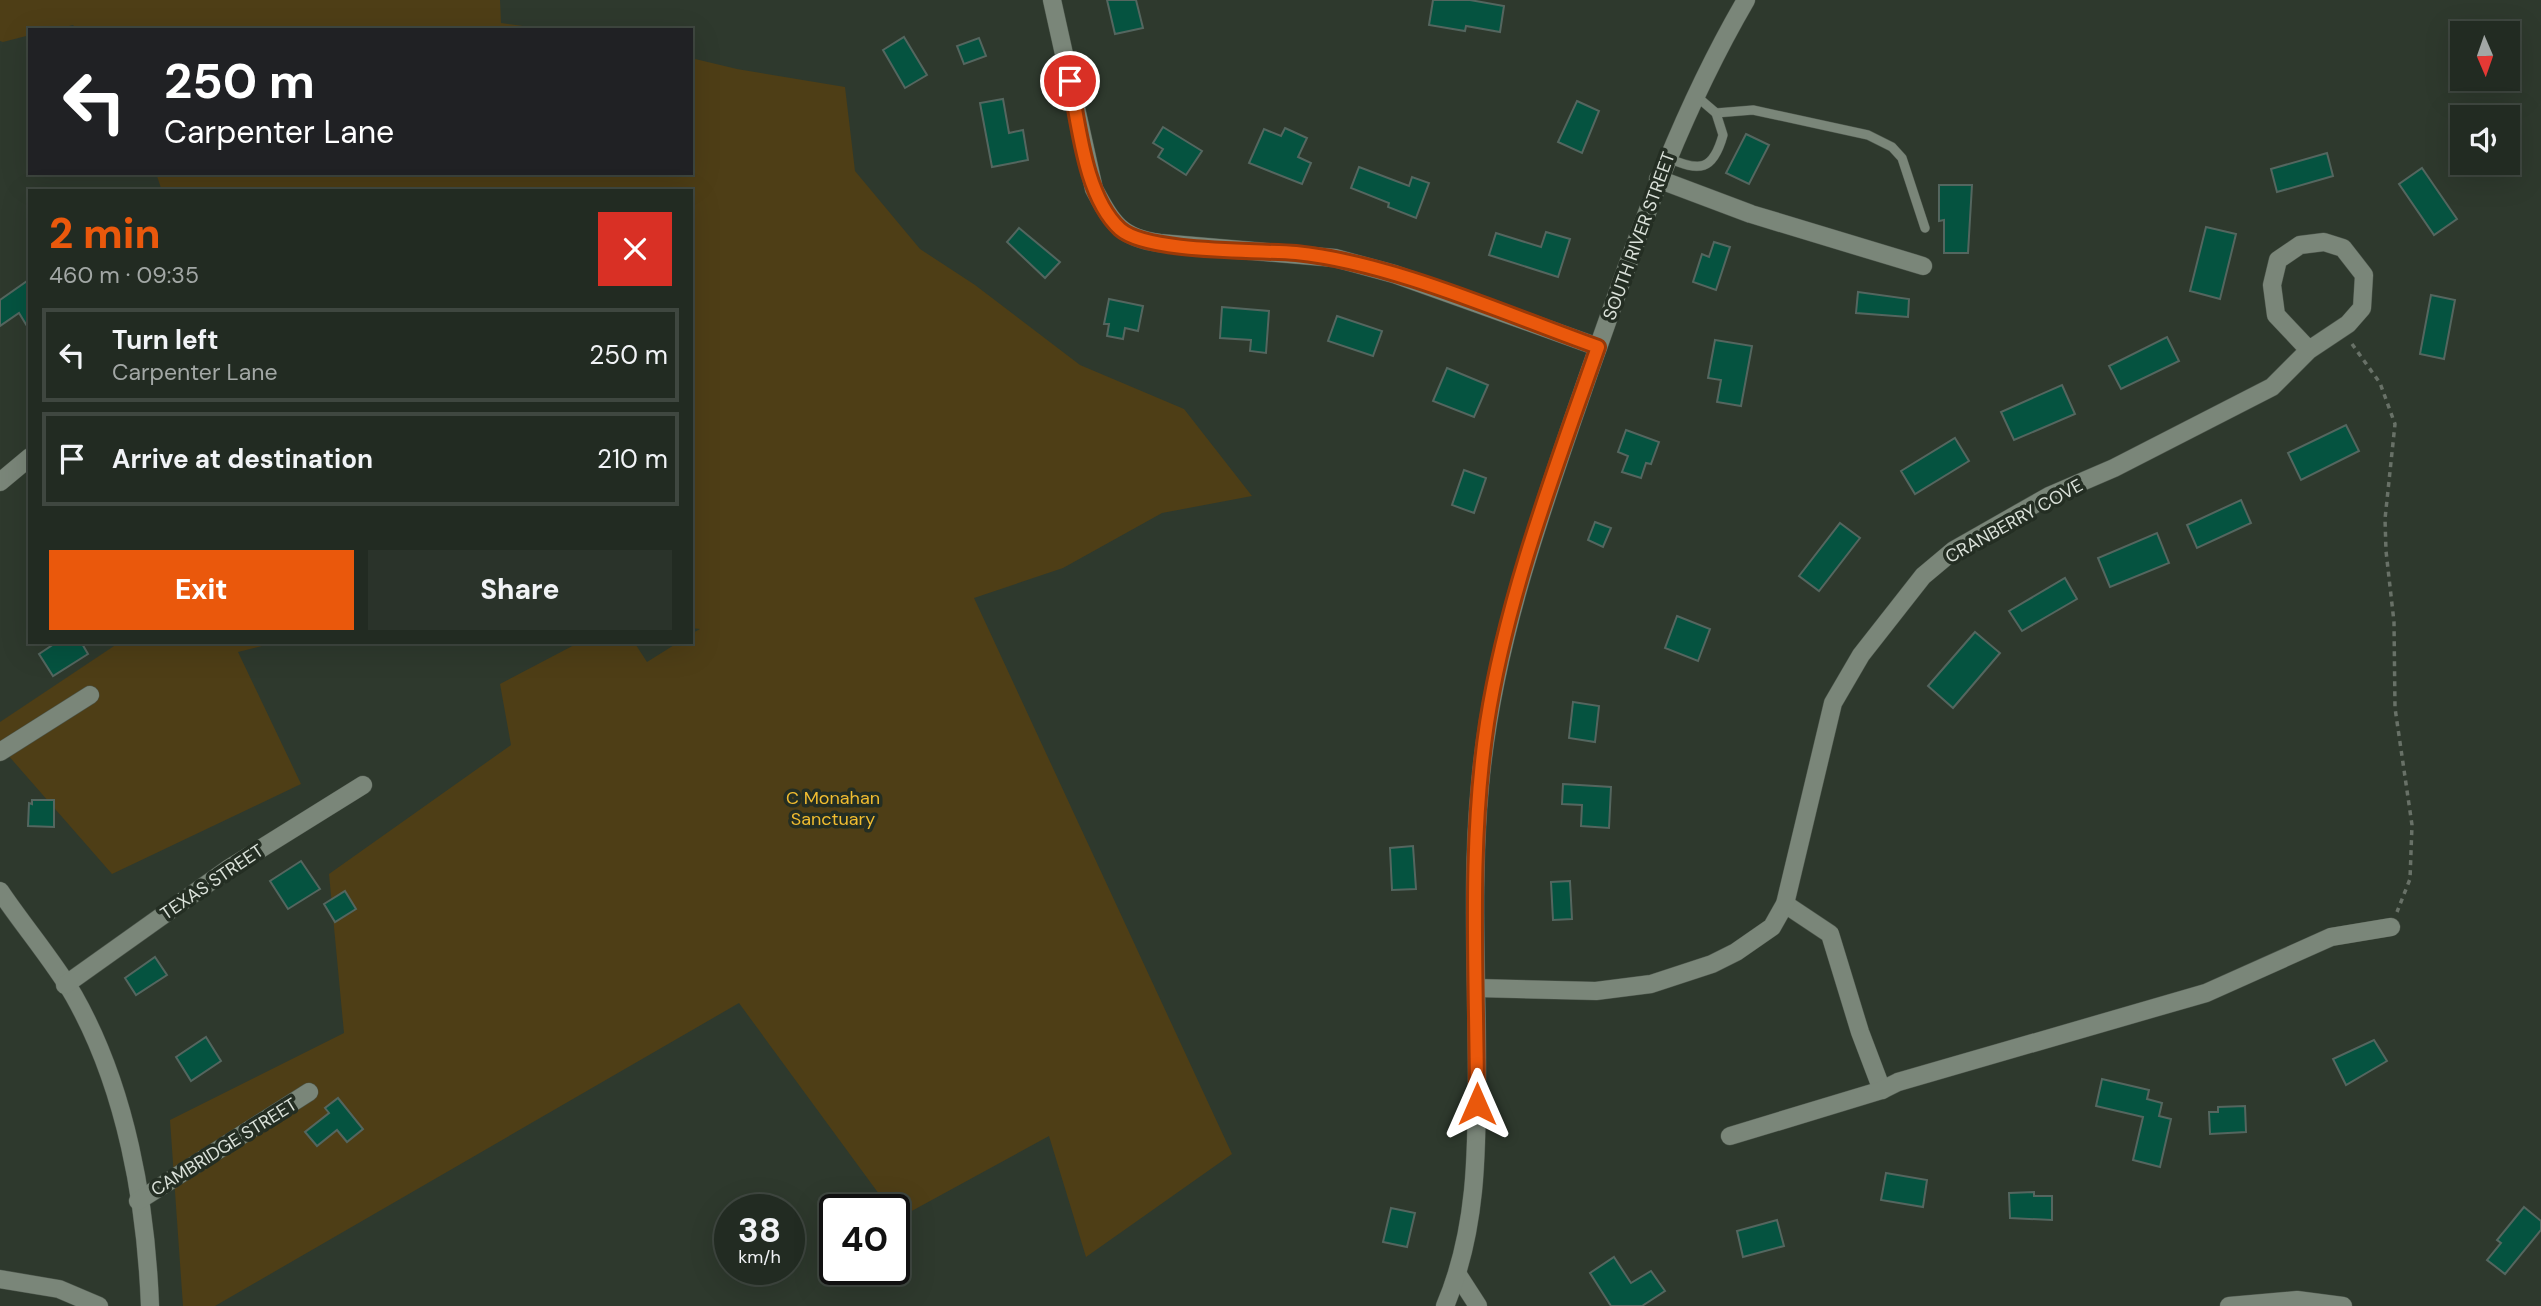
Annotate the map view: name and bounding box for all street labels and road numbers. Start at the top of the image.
street label: SOUTH RIVER STREET [1597,149,1681,323]
street label: CRANBERRY COVE [1941,473,2087,569]
street label: TEXAS STREET [156,839,268,925]
street label: CAMBRIDGE STREET [146,1092,302,1202]

